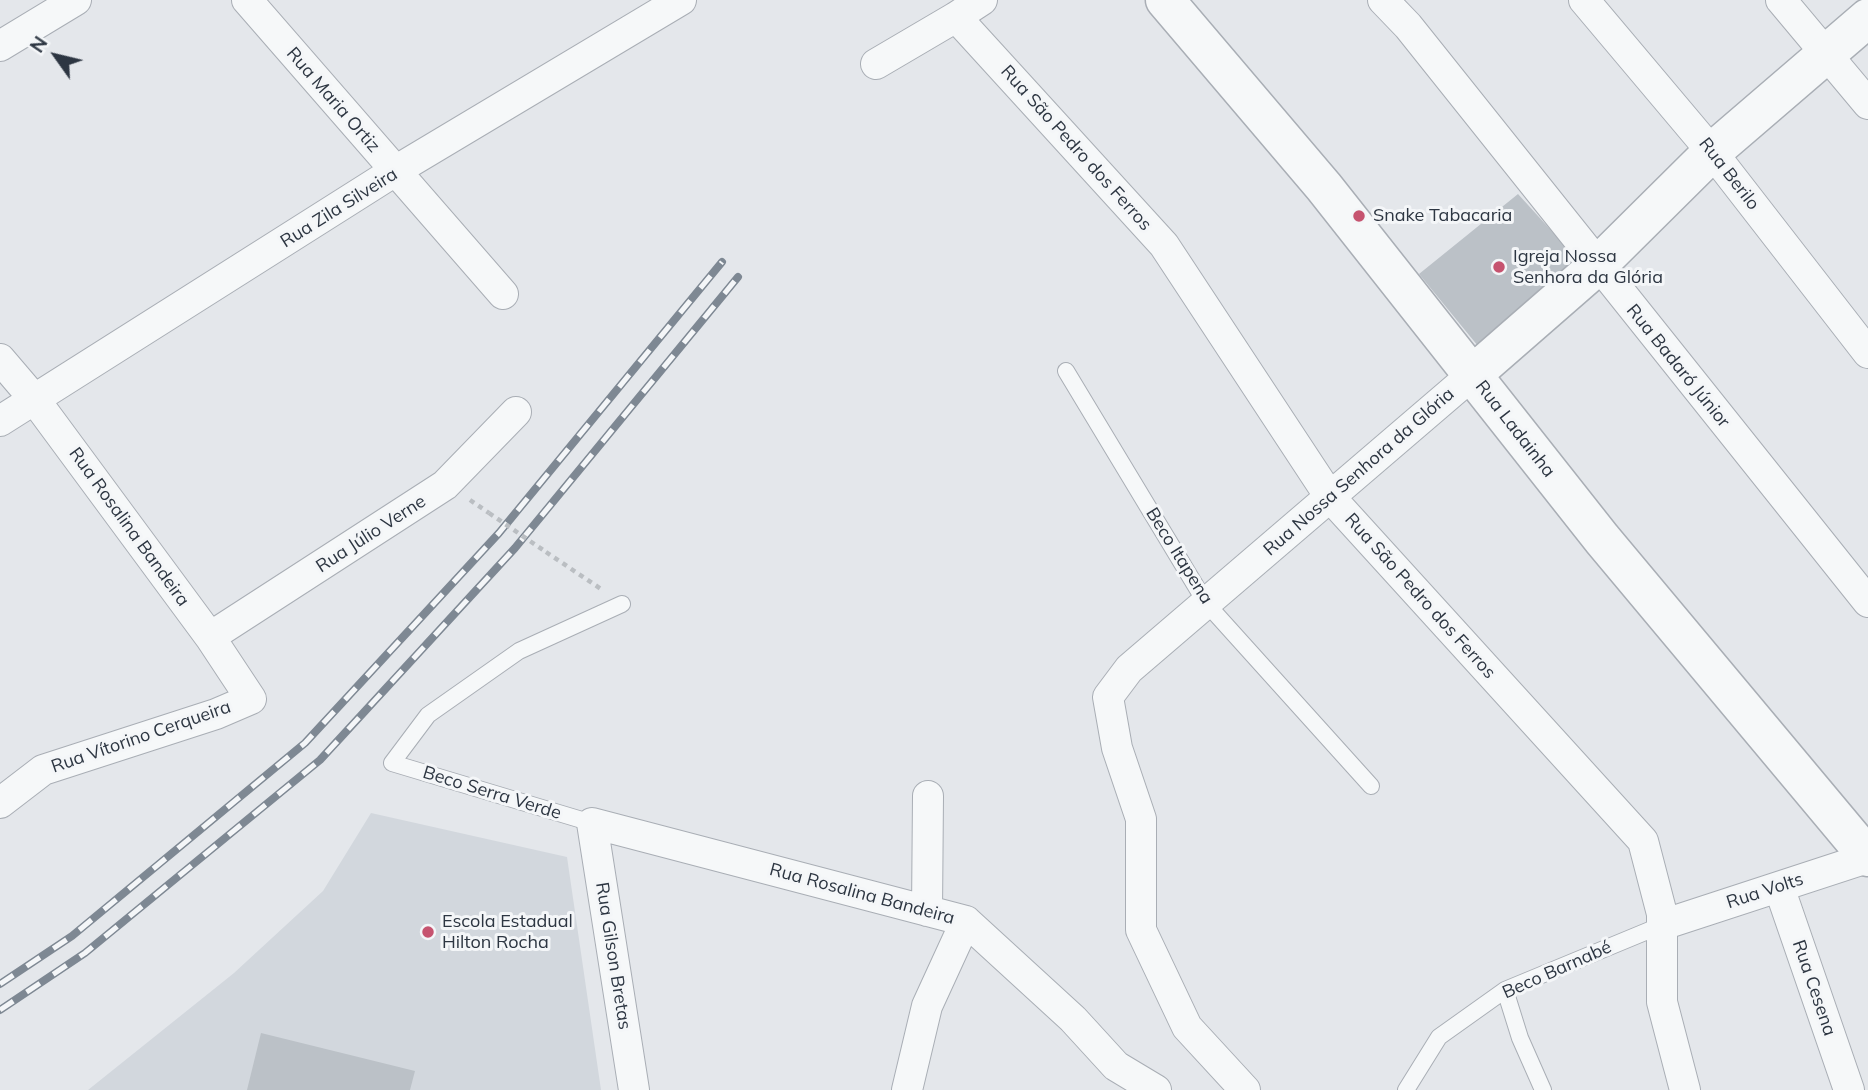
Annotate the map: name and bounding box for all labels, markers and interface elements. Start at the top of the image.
north arrow [21,21,91,91]
text: N [25,32,53,57]
street label: Rua Maria Ortiz [282,43,384,157]
street label: Rua São Pedro dos Ferros [996,61,1156,235]
street label: Rua Berilo [1694,134,1764,214]
street label: Rua Zila Silveira [277,163,401,253]
place label: Snake Tabacaria [1373,205,1512,227]
marker: Snake Tabacaria [1351,208,1367,224]
place label: Igreja Nossa Senhora da Glória [1513,246,1663,288]
marker: Igreja Nossa Senhora da Glória [1491,259,1507,275]
street label: Rua Badaró Júnior [1622,300,1734,432]
street label: Rua Ladainha [1471,376,1559,482]
street label: Rua Nossa Senhora da Glória [1259,383,1459,561]
street label: Rua Rosalina Bandeira [64,443,194,611]
street label: Rua Júlio Verne [312,491,430,577]
street label: Beco Itapena [1141,504,1217,608]
street label: Rua São Pedro dos Ferros [1340,509,1500,683]
street label: Rua Vítorino Cerqueira [48,696,234,778]
street label: Beco Serra Verde [420,762,564,824]
street label: Rua Rosalina Bandeira [767,859,957,929]
street label: Rua Volts [1724,868,1806,914]
street label: Rua Gilson Bretas [591,881,635,1031]
place label: Escola Estadual Hilton Rocha [442,911,573,954]
marker: Escola Estadual Hilton Rocha [420,924,436,940]
street label: Beco Barnabé [1499,936,1615,1004]
street label: Rua Cesena [1788,937,1840,1039]

